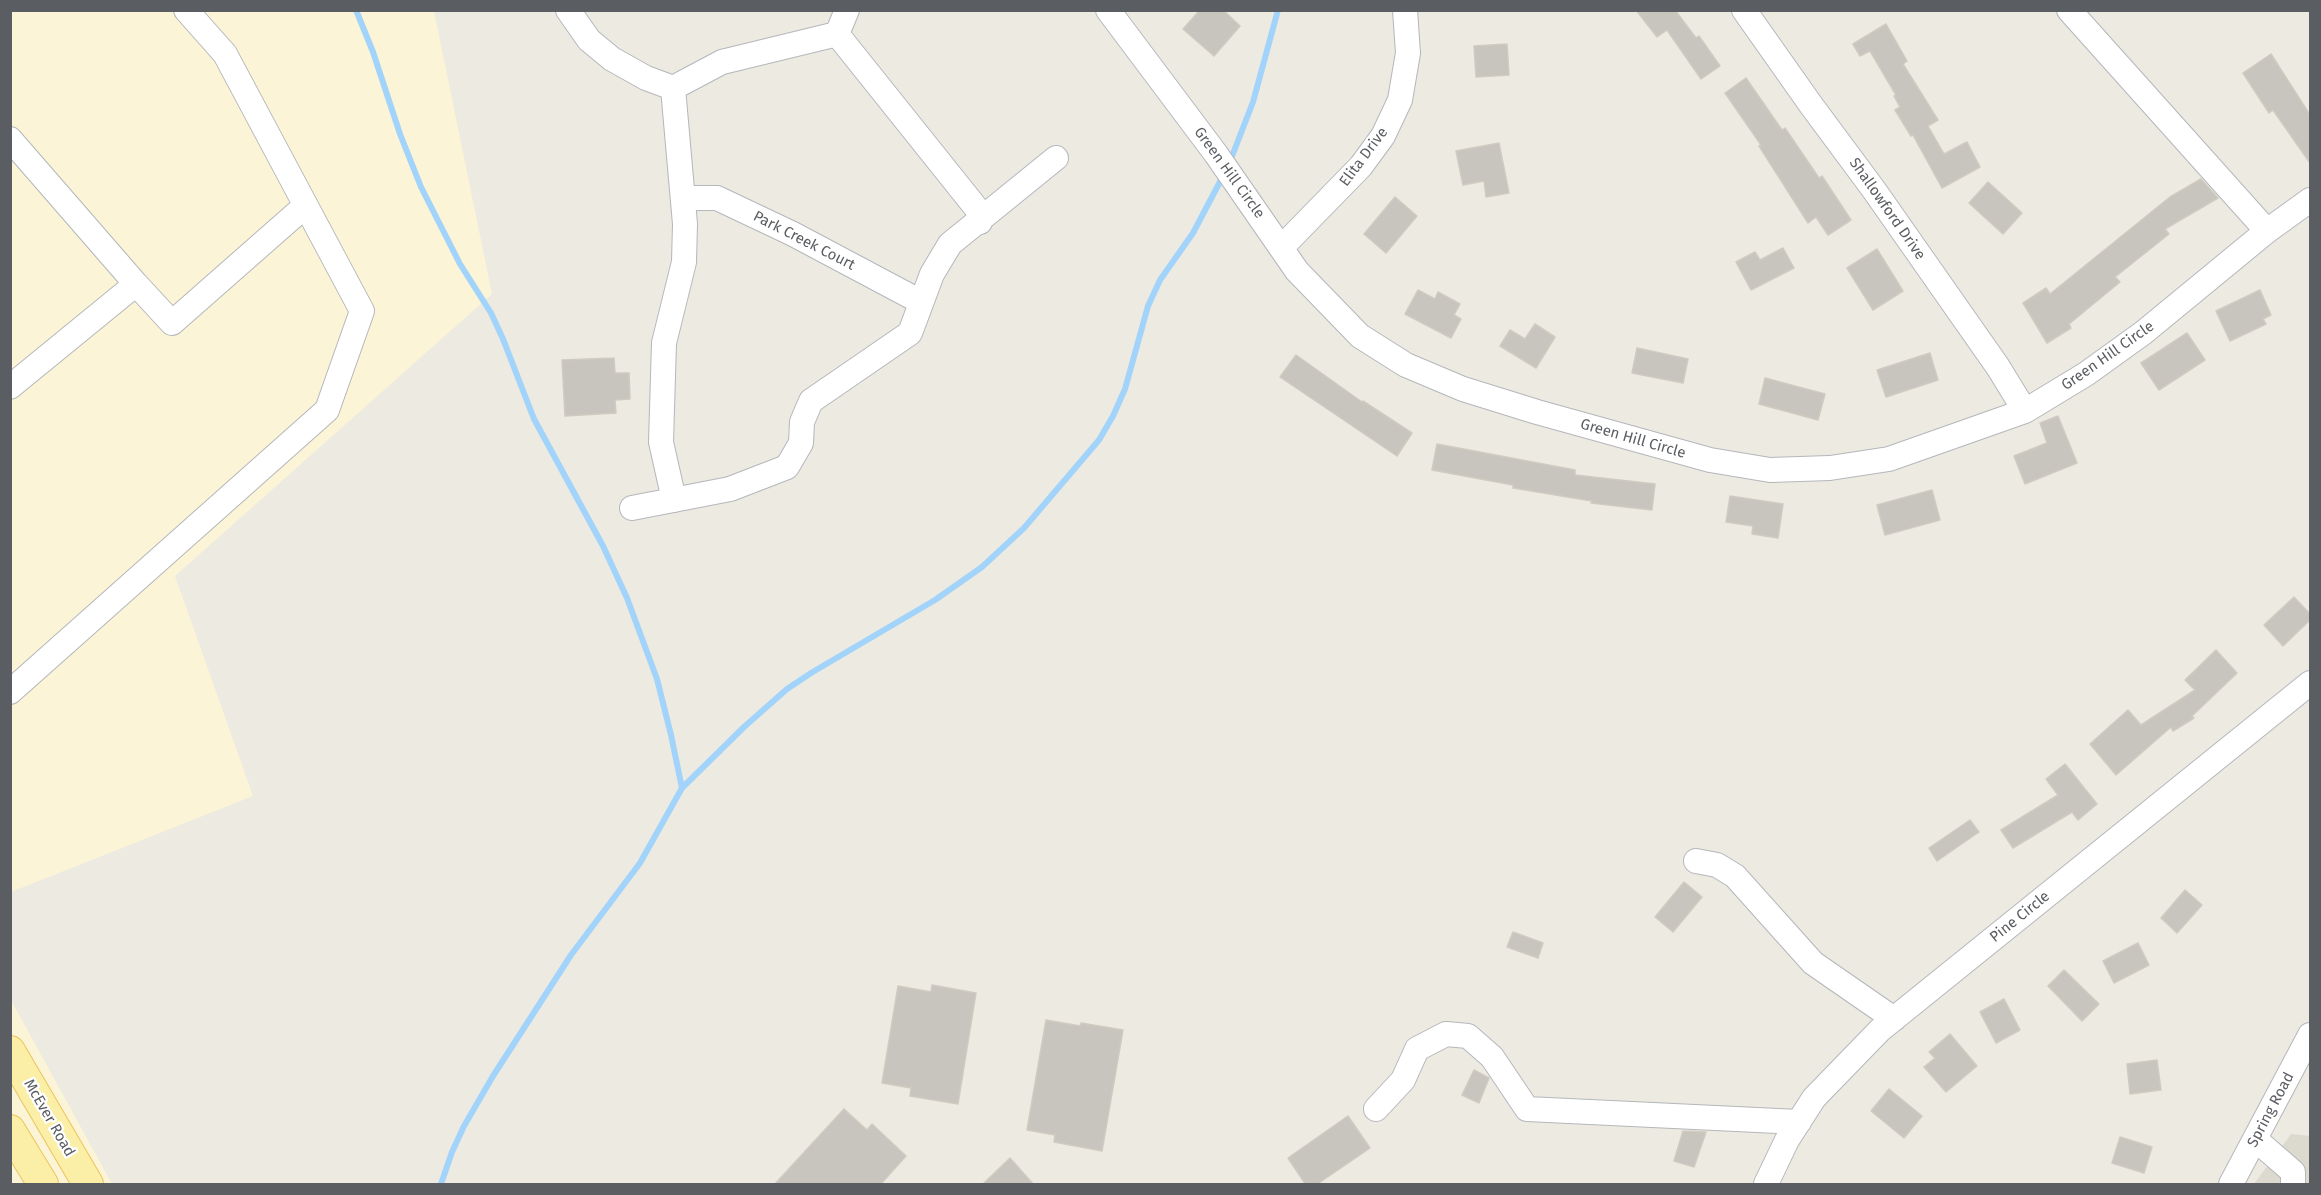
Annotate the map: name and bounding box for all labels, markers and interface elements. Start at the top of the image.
street label: Green Hill Circle [1190,124,1268,222]
street label: Elita Drive [1336,124,1392,190]
street label: Shallowford Drive [1845,155,1929,263]
street label: Park Creek Court [750,208,858,274]
street label: Green Hill Circle [2058,317,2158,395]
street label: Green Hill Circle [1578,415,1688,463]
street label: Pine Circle [1987,888,2053,946]
street label: Spring Road [2244,1069,2298,1151]
street label: McEver Road [20,1076,78,1160]

